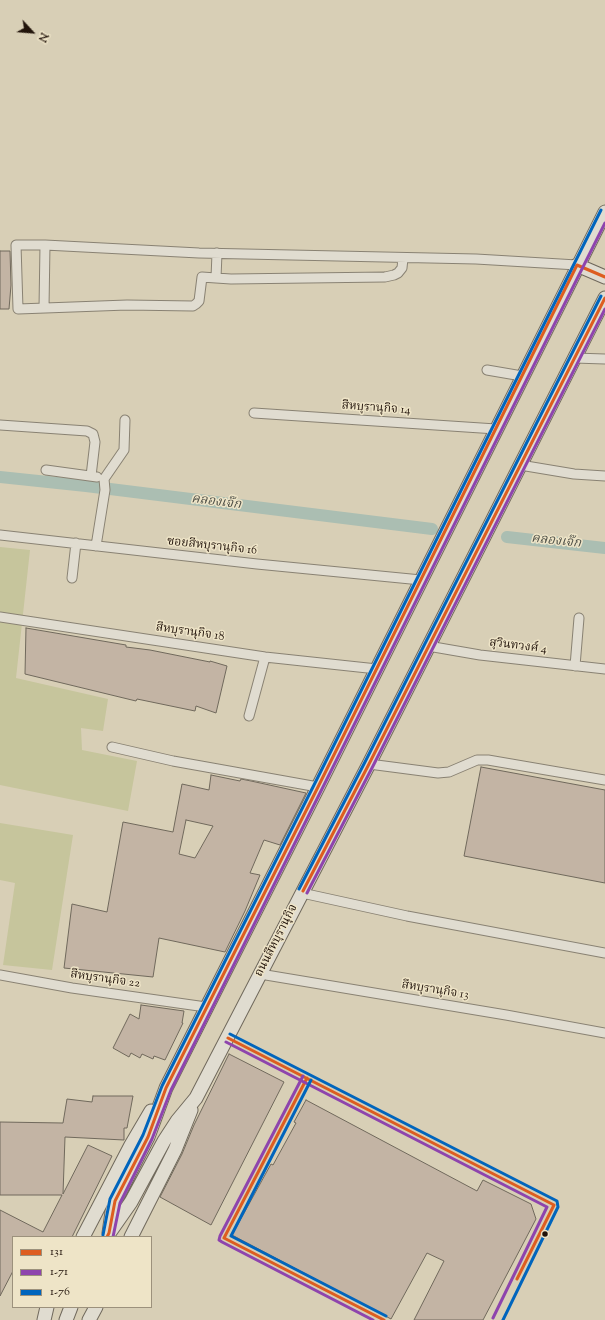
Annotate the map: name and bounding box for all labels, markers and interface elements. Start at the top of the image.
north arrow [12,12,52,52]
text: N [34,30,52,45]
street label: สีหบุรานุกิจ 14 [341,399,411,419]
water label: คลองเจ๊ก [190,492,242,514]
water label: คลองเจ๊ก [530,532,582,552]
street label: ซอยสีหบุรานุกิจ 16 [166,535,258,559]
street label: สีหบุรานุกิจ 18 [155,621,225,645]
street label: สุวินทวงศ์ 4 [488,636,548,658]
street label: ถนนสีหบุรานุกิจ [253,902,301,980]
street label: สีหบุรานุกิจ 22 [69,968,141,992]
street label: สีหบุรานุกิจ 13 [400,979,470,1003]
unlabelled marker [540,1229,550,1239]
legend [12,1236,152,1308]
text: 131 [50,1243,63,1261]
text: 1-71 [50,1263,68,1281]
text: 1-76 [50,1283,70,1301]

